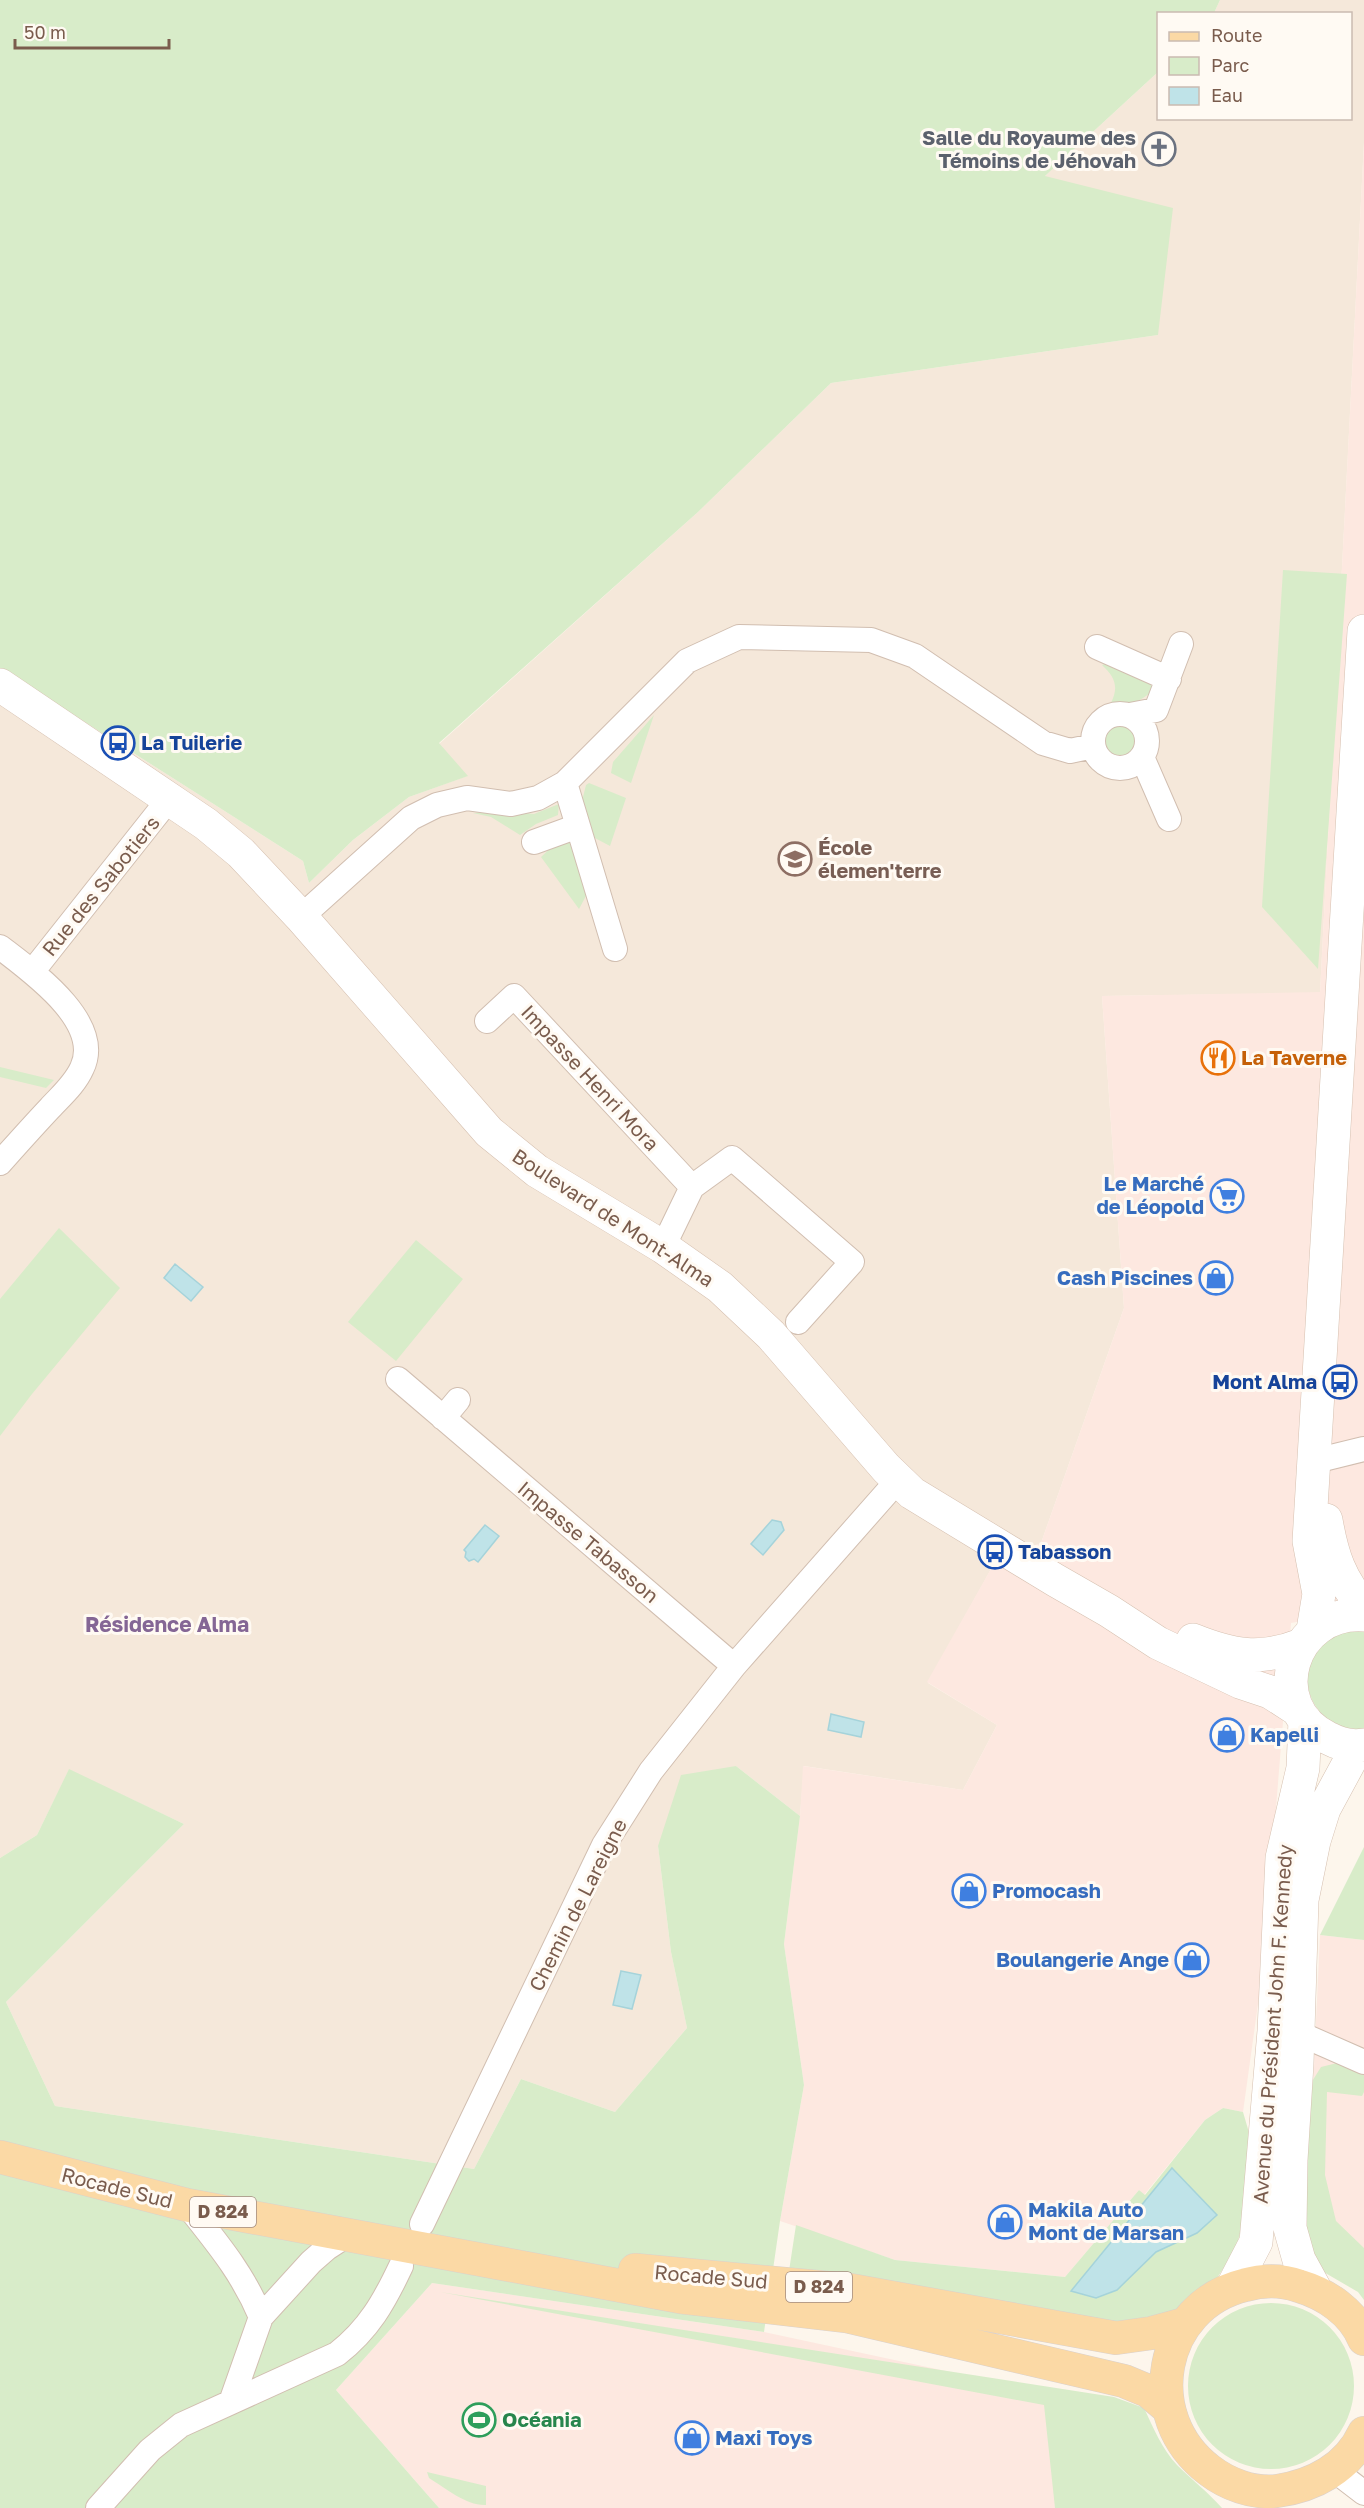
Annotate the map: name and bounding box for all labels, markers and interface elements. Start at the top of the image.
scale bar [15,12,170,50]
legend [1157,12,1352,120]
text: 50 m [24,21,66,43]
text: Route [1211,24,1262,46]
text: Parc [1211,54,1250,76]
text: Eau [1211,84,1243,106]
place label: Salle du Royaume des Témoins de Jéhovah [922,125,1136,172]
church icon: Salle du Royaume des Témoins de Jéhovah [1141,131,1177,167]
bus stop icon: La Tuilerie [100,725,136,761]
place label: La Tuilerie [141,730,242,754]
street label: Rue des Sabotiers [36,811,164,960]
place label: École élemen'terre [818,835,942,882]
school or university icon: École élemen'terre [777,841,813,877]
street label: Impasse Henri Mora [517,999,665,1155]
restaurant icon: La Taverne [1200,1040,1236,1076]
place label: La Taverne [1241,1045,1347,1069]
street label: Boulevard de Mont-Alma [508,1143,719,1291]
place label: Le Marché de Léopold [1096,1171,1204,1218]
supermarket icon: Le Marché de Léopold [1209,1178,1245,1214]
shop icon: Cash Piscines [1198,1260,1234,1296]
place label: Cash Piscines [1057,1265,1193,1289]
bus stop icon: Mont Alma [1322,1364,1358,1400]
place label: Mont Alma [1212,1369,1317,1393]
street label: Impasse Tabasson [513,1475,664,1607]
bus stop icon: Tabasson [977,1534,1013,1570]
place label: Tabasson [1018,1539,1111,1563]
district label: Résidence Alma [85,1611,249,1637]
shop icon: Kapelli [1209,1717,1245,1753]
place label: Kapelli [1250,1722,1319,1746]
street label: Chemin de Lareigne [523,1814,631,1995]
street label: Avenue du Président John F. Kennedy [1247,1843,1297,2204]
shop icon: Promocash [951,1873,987,1909]
place label: Promocash [992,1878,1101,1902]
shop icon: Boulangerie Ange [1174,1942,1210,1978]
place label: Boulangerie Ange [996,1947,1169,1971]
street label: Rocade Sud [59,2162,175,2212]
road number: D 824 [190,2197,256,2227]
place label: Makila Auto Mont de Marsan [1028,2197,1184,2244]
shop icon: Makila Auto Mont de Marsan [987,2204,1023,2240]
street label: Rocade Sud [653,2259,769,2293]
road number: D 824 [786,2272,852,2302]
sports icon: Océania [461,2402,497,2438]
place label: Océania [502,2407,581,2431]
shop icon: Maxi Toys [674,2420,710,2456]
place label: Maxi Toys [715,2425,812,2449]

